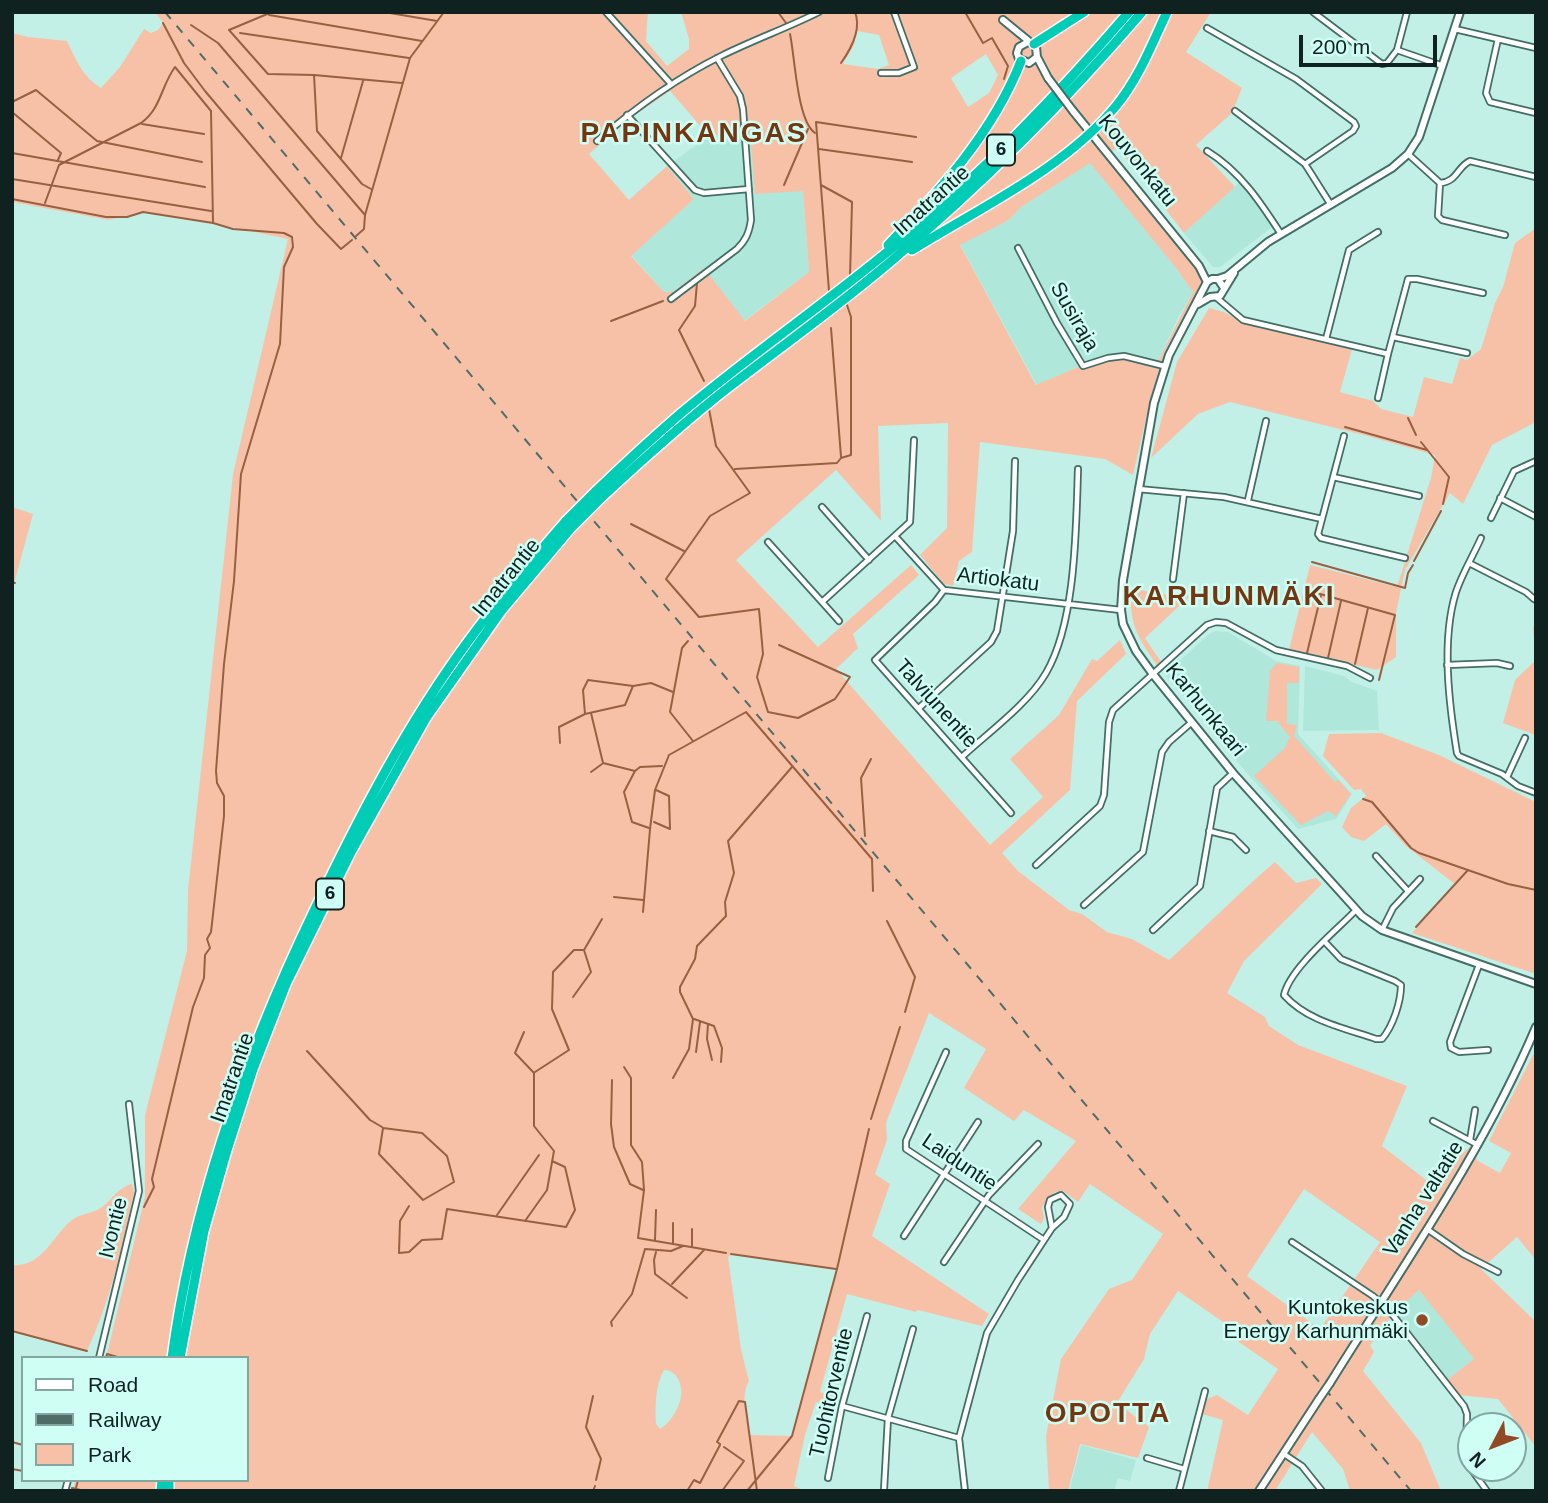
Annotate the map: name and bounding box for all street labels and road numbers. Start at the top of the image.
street label: Kouvonkatu [1092,110,1182,212]
road number: 6 [987,134,1015,166]
street label: Imatrantie [889,160,975,242]
street label: Susiraja [1044,278,1104,356]
street label: Imatrantie [468,534,546,622]
street label: Artiokatu [955,562,1041,598]
street label: Talviunentie [890,654,982,754]
street label: Karhunkaari [1160,658,1250,762]
road number: 6 [316,878,344,909]
street label: Imatrantie [206,1030,260,1126]
street label: Laiduntie [917,1129,1001,1197]
street label: Vanha valtatie [1378,1137,1470,1261]
street label: Ivontie [94,1195,134,1261]
street label: Tuohitorventie [805,1326,859,1460]

